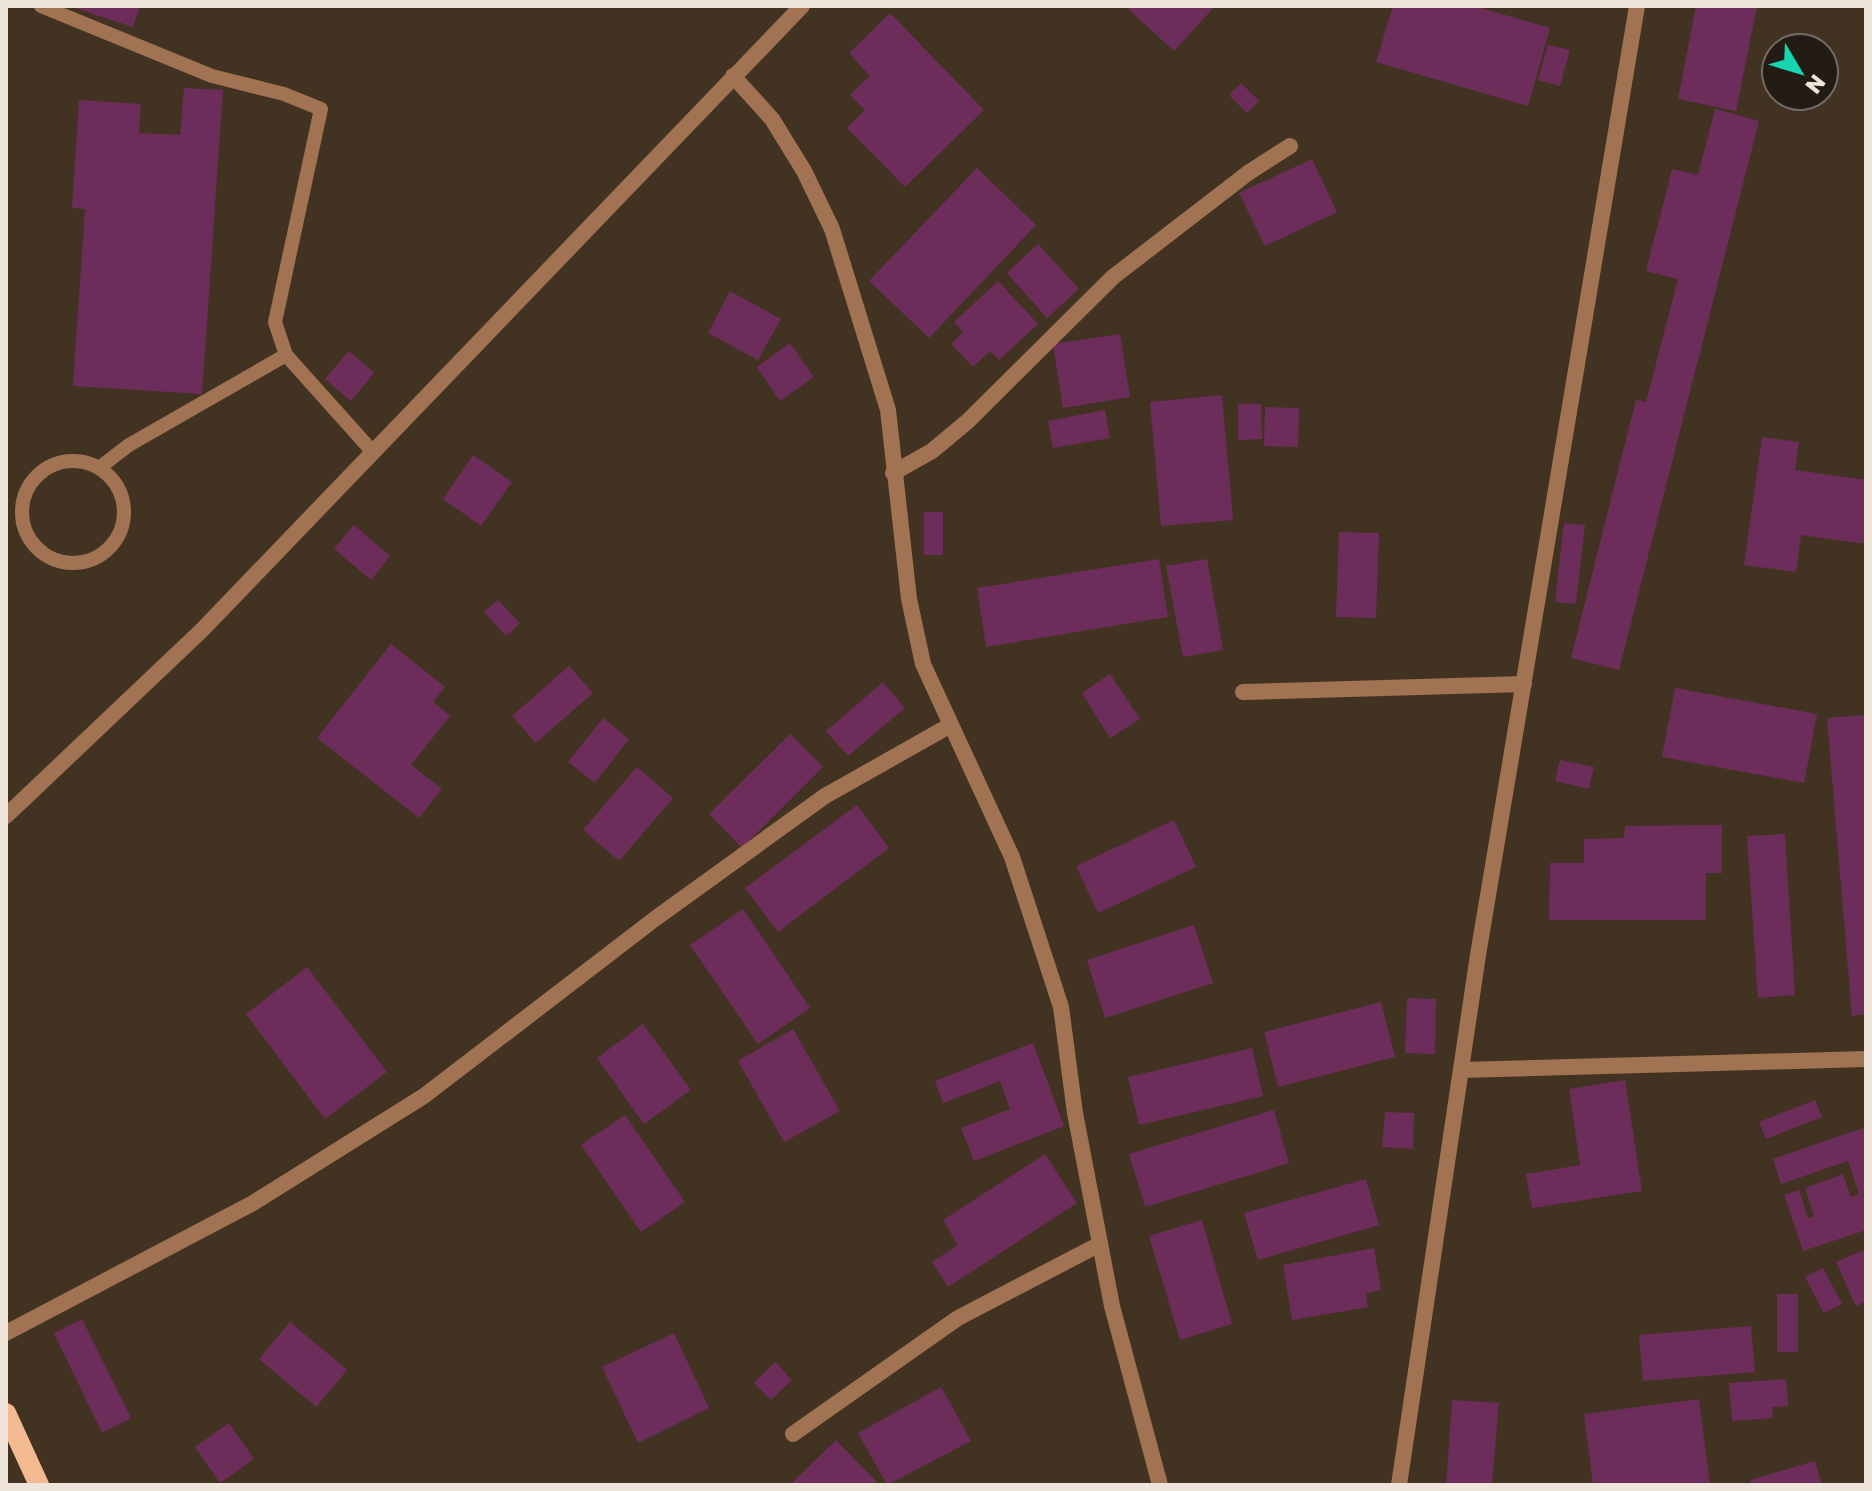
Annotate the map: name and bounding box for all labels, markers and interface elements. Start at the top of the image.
north arrow [1760,32,1840,112]
text: N [1800,70,1832,100]

